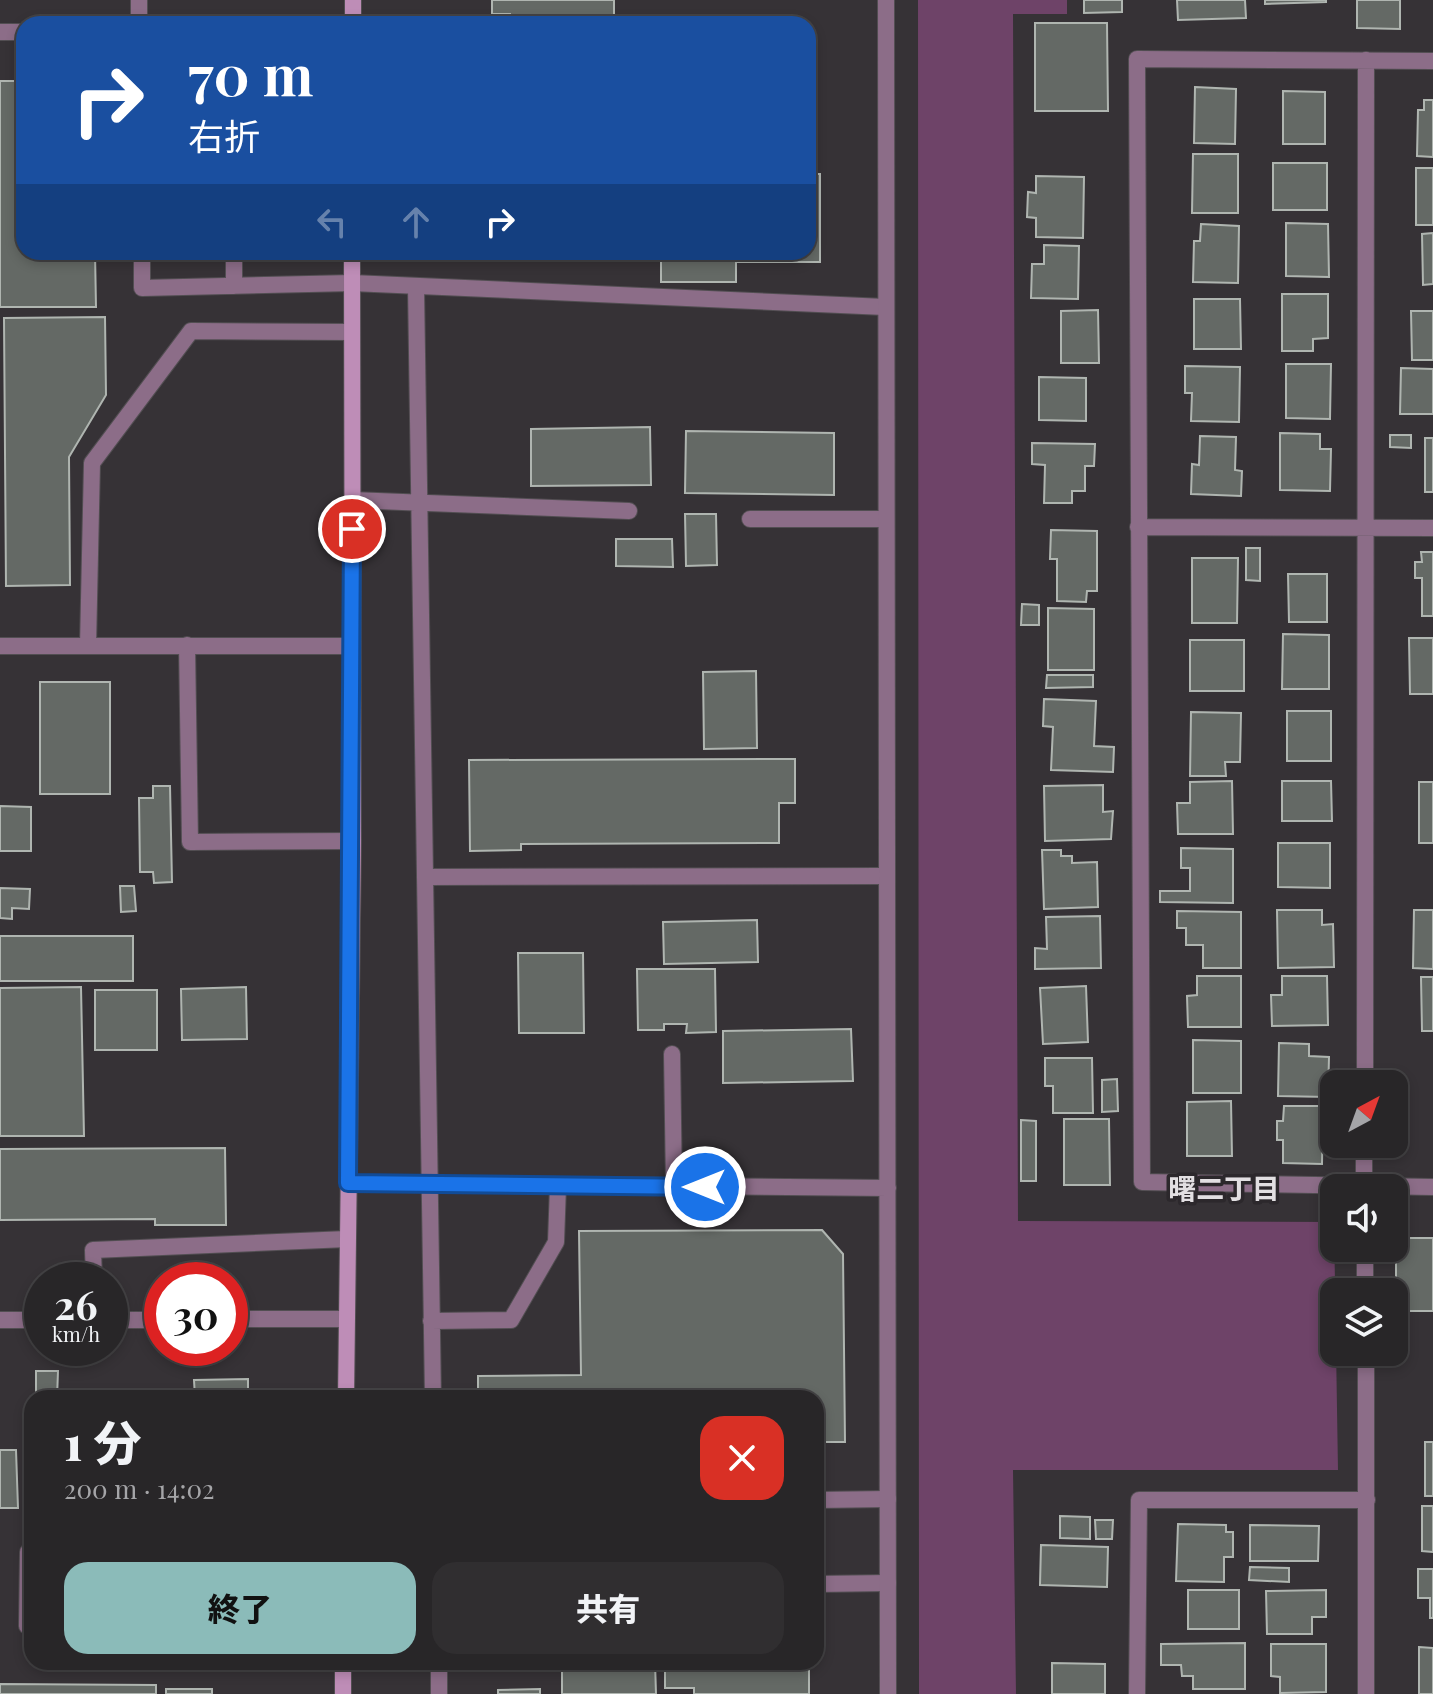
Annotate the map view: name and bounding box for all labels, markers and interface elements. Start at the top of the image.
text: 70 m [188,36,313,111]
icon: right [56,48,160,152]
text: 右折 [188,111,260,159]
icon: left [310,200,354,244]
icon: ahead [394,200,438,244]
icon: right [478,200,522,244]
pin [318,495,386,563]
icon: arrive [330,507,374,551]
north arrow [1320,1070,1408,1158]
map controls [1320,1070,1408,1366]
position arrow [663,1145,747,1229]
district label: 曙二丁目 [1168,1169,1280,1206]
button: sound [1320,1174,1408,1262]
speed limit sign: 30 [144,1262,248,1366]
text: 26 [54,1277,98,1330]
button: layers [1320,1278,1408,1366]
text: km/h [52,1320,100,1347]
text: 1 分 [64,1409,142,1473]
button: close [700,1416,784,1500]
text: 200 m · 14:02 [64,1471,214,1506]
button: 終了 [64,1562,416,1654]
button: 共有 [432,1562,784,1654]

